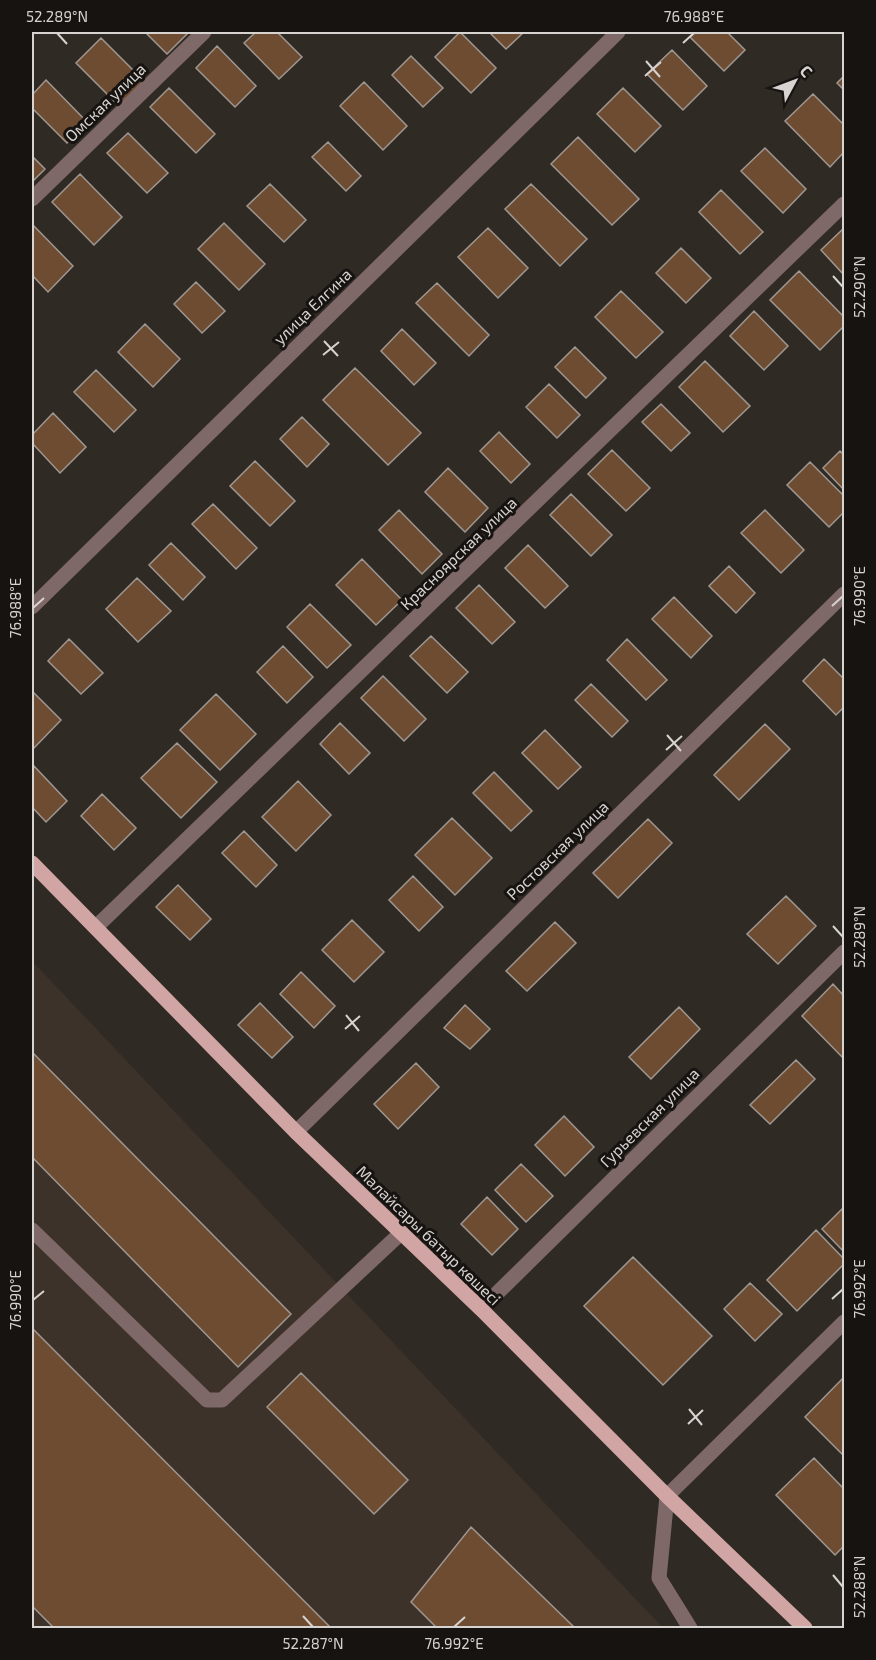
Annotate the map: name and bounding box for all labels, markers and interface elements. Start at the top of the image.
text: 52.289°N [26,7,88,25]
text: 76.988°E [664,7,724,25]
north arrow [765,51,825,111]
street label: Омская улица [61,59,150,146]
text: С [796,61,817,81]
text: 52.290°N [850,256,868,318]
street label: улица Елгина [269,264,356,349]
street label: Красноярская улица [396,493,521,614]
text: 76.990°E [850,566,868,626]
text: 76.988°E [6,578,24,638]
street label: Ростовская улица [502,797,613,904]
text: 52.289°N [850,906,868,968]
street label: Гурьевская улица [595,1063,703,1171]
street label: Малайсары батыр көшесі [353,1161,505,1309]
text: 76.992°E [850,1259,868,1319]
text: 76.990°E [6,1270,24,1330]
text: 52.288°N [850,1556,868,1618]
text: 52.287°N [282,1634,344,1652]
text: 76.992°E [424,1634,484,1652]

